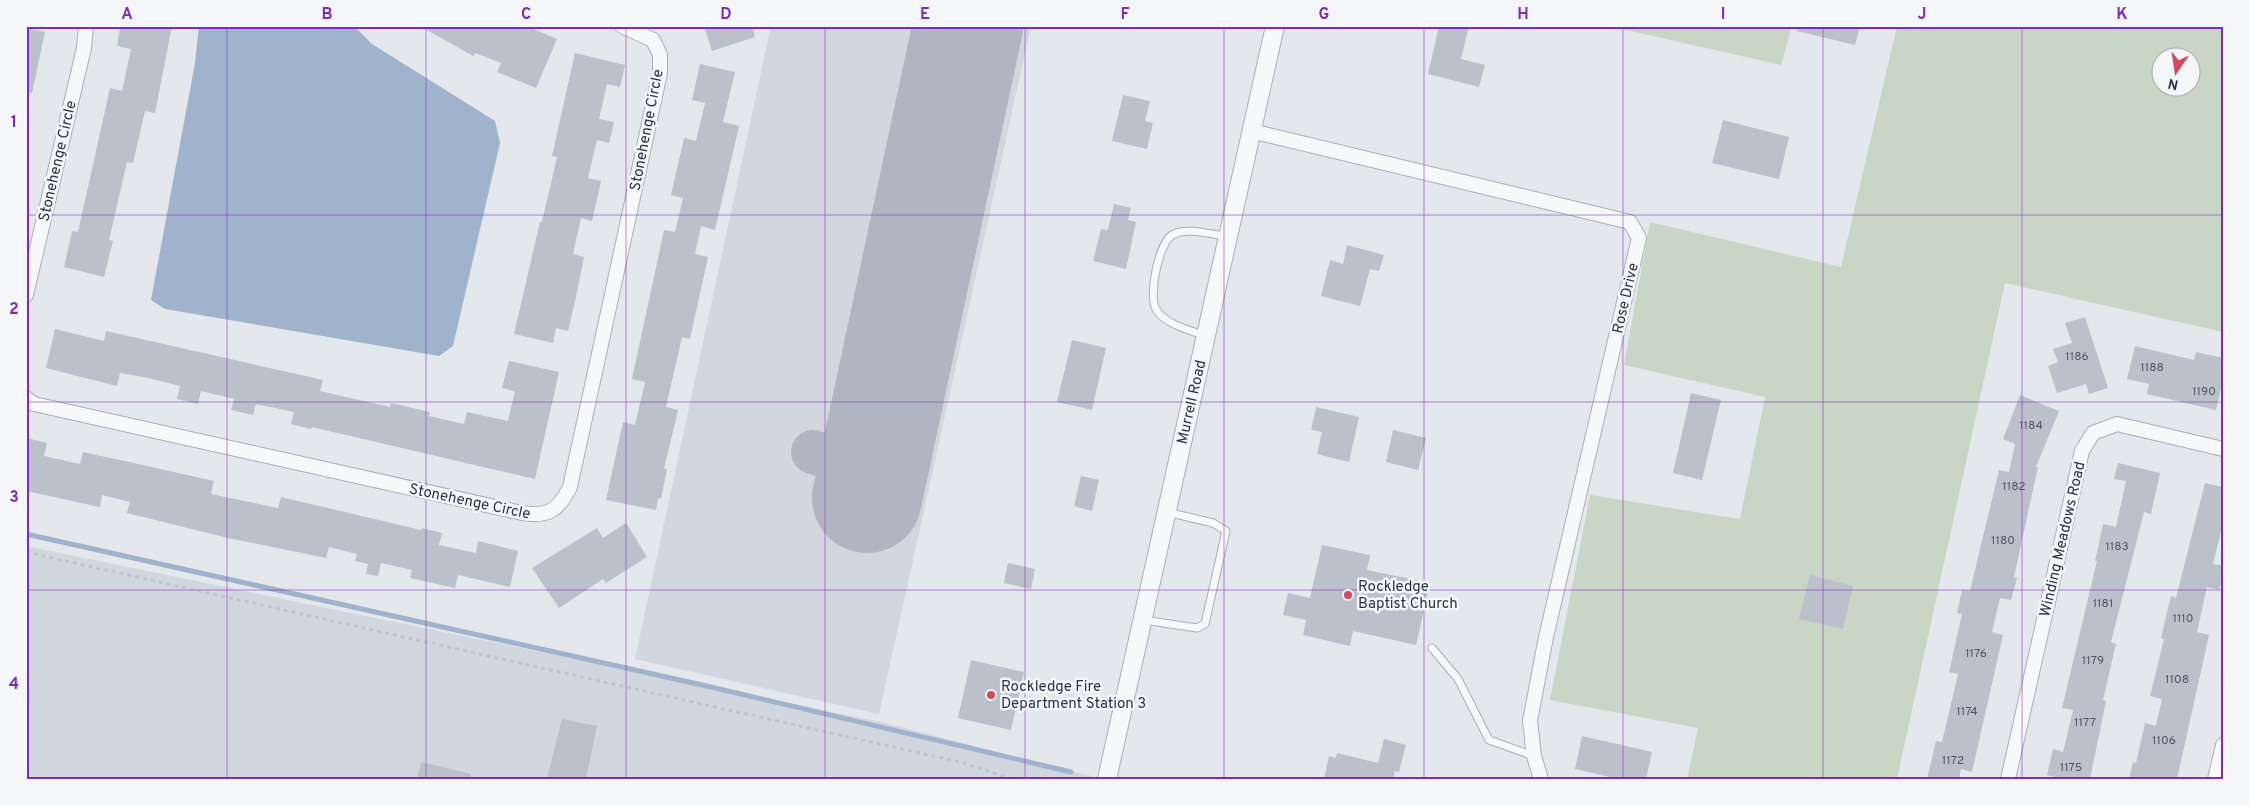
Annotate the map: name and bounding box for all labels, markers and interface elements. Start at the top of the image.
text: A [121,5,133,25]
text: B [321,5,333,25]
text: C [521,5,531,25]
text: D [720,5,732,25]
text: E [920,5,930,25]
text: F [1120,5,1130,25]
text: G [1319,5,1329,25]
text: H [1517,5,1529,25]
text: I [1721,5,1725,25]
text: J [1918,5,1926,25]
text: K [2116,5,2128,25]
north arrow [2152,48,2202,98]
street label: Stonehenge Circle [626,68,669,193]
text: N [2167,74,2180,93]
street label: Stonehenge Circle [35,99,82,224]
text: 1 [11,113,17,133]
street label: Rose Drive [1609,261,1644,335]
text: 2 [9,300,19,320]
house number: 1186 [2065,349,2089,365]
street label: Murrell Road [1174,358,1211,446]
house number: 1188 [2140,360,2164,376]
house number: 1190 [2192,384,2216,400]
house number: 1184 [2019,418,2043,434]
street label: Winding Meadows Road [2036,460,2091,619]
house number: 1182 [2002,479,2026,495]
street label: Stonehenge Circle [407,480,532,525]
text: 3 [9,488,19,508]
house number: 1180 [1991,533,2015,549]
house number: 1183 [2105,539,2129,555]
place label: Rockledge Baptist Church [1358,578,1458,614]
marker: Rockledge Baptist Church [1342,589,1354,601]
house number: 1181 [2093,596,2113,612]
house number: 1110 [2172,611,2194,627]
house number: 1176 [1965,646,1987,662]
house number: 1179 [2082,653,2104,669]
house number: 1108 [2165,672,2189,688]
text: 4 [9,675,19,695]
place label: Rockledge Fire Department Station 3 [1001,678,1146,714]
marker: Rockledge Fire Department Station 3 [985,689,997,701]
house number: 1174 [1956,704,1978,720]
house number: 1177 [2074,715,2096,731]
house number: 1106 [2152,733,2176,749]
house number: 1172 [1942,753,1964,769]
house number: 1175 [2060,760,2082,776]

